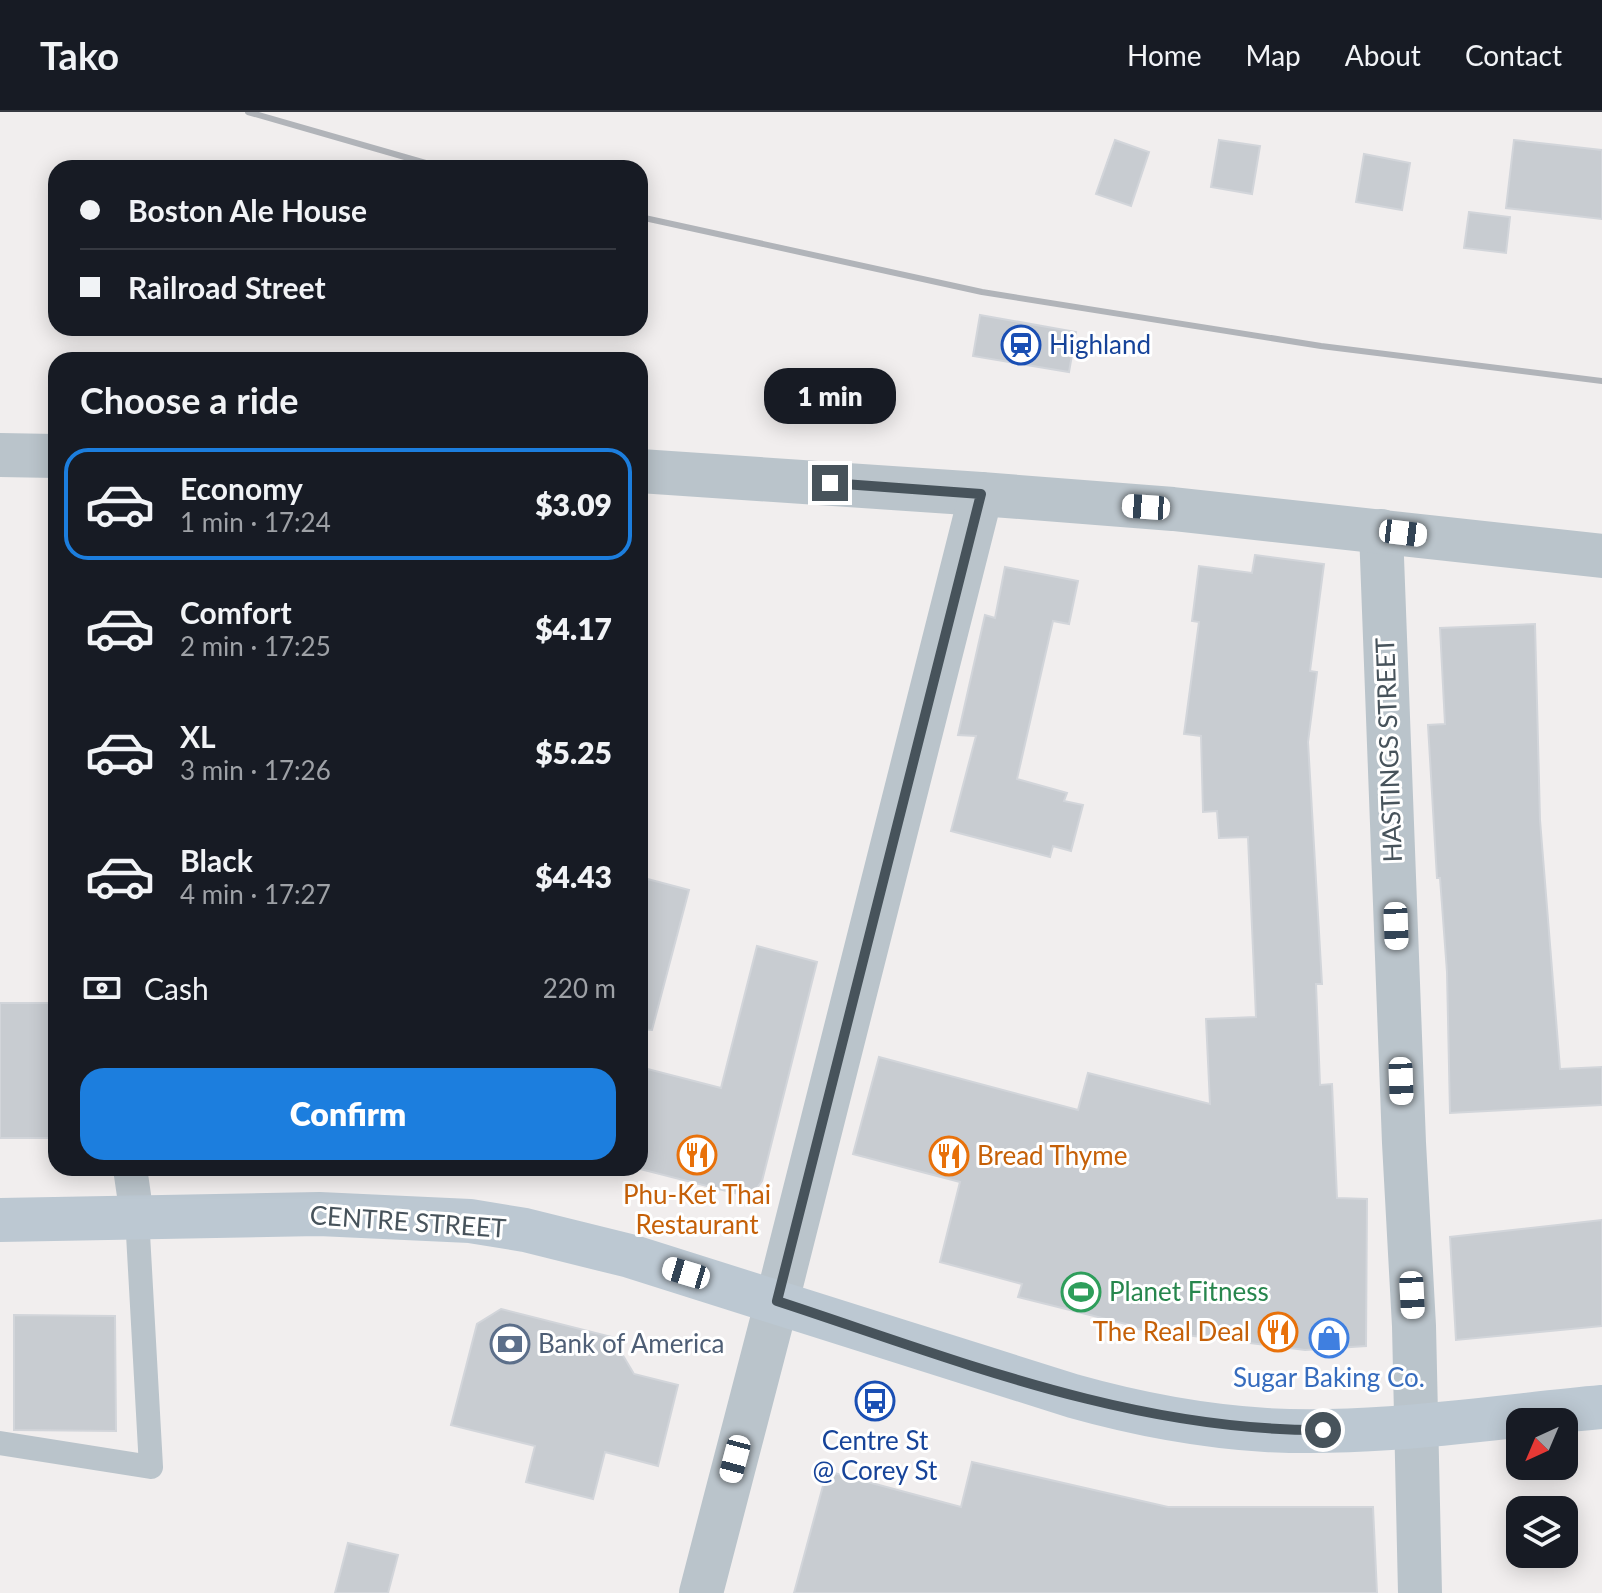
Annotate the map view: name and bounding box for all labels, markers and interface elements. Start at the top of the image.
text: Tako [40,32,119,78]
text: Home [1127,38,1202,72]
text: Map [1246,38,1301,72]
text: About [1345,38,1421,72]
text: Contact [1465,38,1562,72]
text: Boston Ale House [128,192,367,228]
text: Railroad Street [128,269,326,305]
station icon: Highland [1000,324,1042,366]
place label: Highland [1049,328,1151,360]
callout: 1 min [764,367,896,423]
text: Choose a ride [80,378,299,422]
text: 1 min [798,380,862,412]
route end [812,465,848,501]
icon: car [84,468,156,540]
text: Economy [180,470,303,506]
text: $3.09 [535,486,612,522]
car [1121,493,1171,521]
text: 1 min · 17:24 [180,506,331,538]
car [1378,518,1428,548]
icon: car [84,592,156,664]
text: Comfort [180,594,292,630]
text: $4.17 [535,610,612,646]
text: 2 min · 17:25 [180,630,331,662]
street label: HASTINGS STREET [1368,637,1408,863]
icon: car [84,716,156,788]
text: XL [180,718,216,754]
text: $5.25 [535,734,612,770]
text: 3 min · 17:26 [180,754,331,786]
icon: car [84,840,156,912]
text: Black [180,842,253,878]
text: $4.43 [535,858,612,894]
text: 4 min · 17:27 [180,878,331,910]
car [1383,902,1409,950]
icon: cash [80,966,124,1010]
text: Cash [144,970,209,1006]
text: 220 m [543,972,616,1004]
car [1388,1057,1414,1105]
button: Confirm [80,1068,616,1160]
restaurant icon: Phu-Ket Thai Restaurant [676,1134,718,1176]
restaurant icon: Bread Thyme [928,1135,970,1177]
place label: Bread Thyme [977,1139,1127,1171]
place label: Phu-Ket Thai Restaurant [623,1178,771,1240]
street label: CENTRE STREET [309,1198,507,1244]
car [660,1255,712,1291]
car [1399,1270,1425,1320]
sports icon: Planet Fitness [1060,1271,1102,1313]
place label: Planet Fitness [1109,1275,1269,1307]
restaurant icon: The Real Deal [1257,1311,1299,1353]
place label: The Real Deal [1093,1315,1250,1347]
shop icon: Sugar Baking Co. [1308,1317,1350,1359]
bank icon: Bank of America [489,1323,531,1365]
place label: Bank of America [538,1327,724,1359]
place label: Sugar Baking Co. [1233,1361,1425,1393]
bus stop icon: Centre St @ Corey St [854,1380,896,1422]
north arrow [1506,1408,1578,1480]
map controls [1506,1408,1578,1568]
route start [1305,1412,1341,1448]
place label: Centre St @ Corey St [813,1424,938,1486]
car [717,1433,753,1485]
button: layers [1506,1496,1578,1568]

